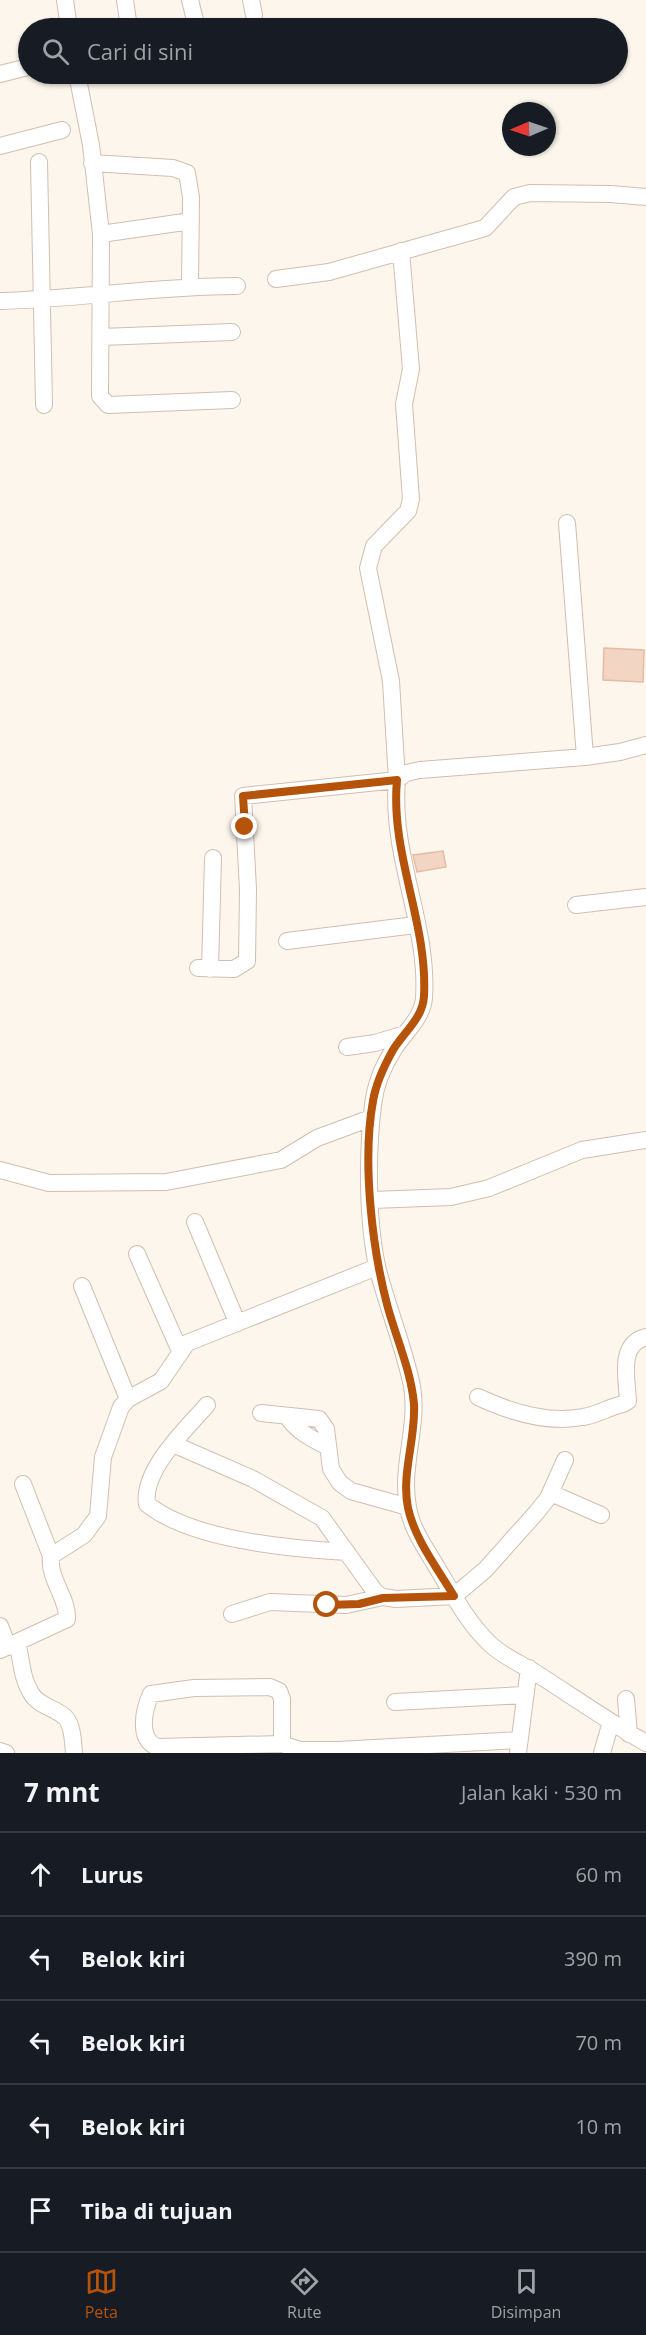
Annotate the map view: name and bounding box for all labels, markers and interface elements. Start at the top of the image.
search box [18,18,628,84]
icon: search [39,35,72,68]
text: Cari di sini [87,36,193,66]
north arrow [502,102,556,156]
route end [231,813,257,839]
route start [313,1591,339,1617]
text: 7 mnt [24,1774,100,1810]
text: Jalan kaki · 530 m [461,1779,622,1806]
icon: ahead [24,1858,57,1891]
text: Lurus [81,1859,143,1889]
text: 60 m [575,1861,622,1888]
icon: left [24,1942,57,1975]
text: Belok kiri [81,1943,186,1973]
text: 390 m [564,1945,622,1972]
icon: left [24,2026,57,2059]
text: Belok kiri [81,2027,186,2057]
text: 70 m [575,2029,622,2056]
icon: left [24,2110,57,2143]
text: Belok kiri [81,2111,186,2141]
text: 10 m [575,2113,622,2140]
icon: arrive [24,2194,57,2227]
text: Tiba di tujuan [81,2195,233,2225]
tab: Peta [85,2265,118,2323]
tab: Rute [287,2265,321,2323]
tab: Disimpan [491,2265,561,2323]

